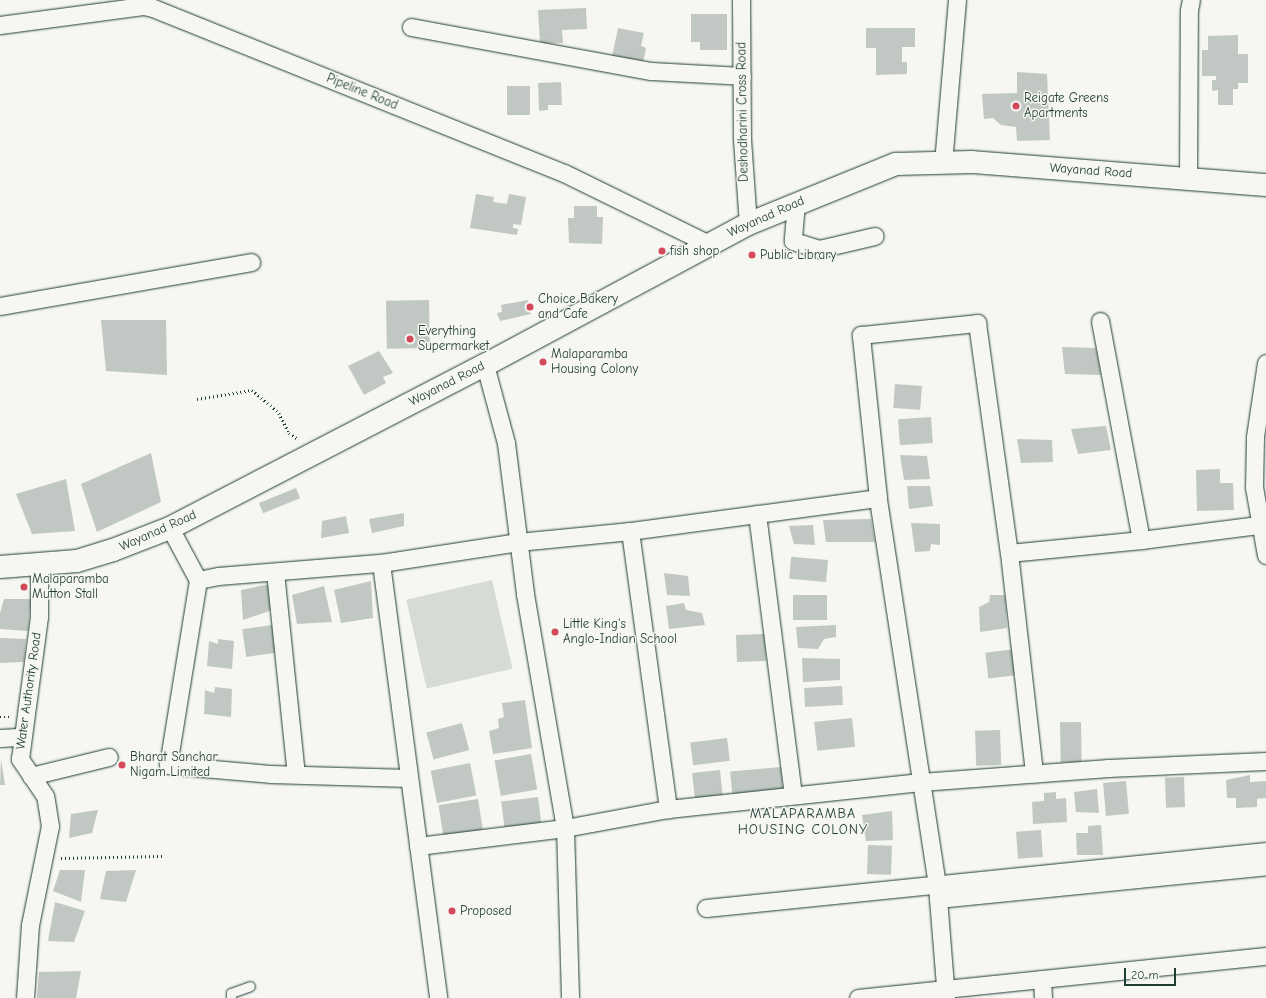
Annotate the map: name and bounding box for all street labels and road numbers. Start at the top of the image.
street label: Deshodharini Cross Road [734,42,752,182]
street label: Pipeline Road [324,71,400,113]
street label: Wayanad Road [1049,160,1133,182]
street label: Wayanad Road [725,193,807,241]
street label: Wayanad Road [407,358,487,410]
street label: Wayanad Road [117,507,199,555]
street label: Water Authority Road [13,631,45,751]

